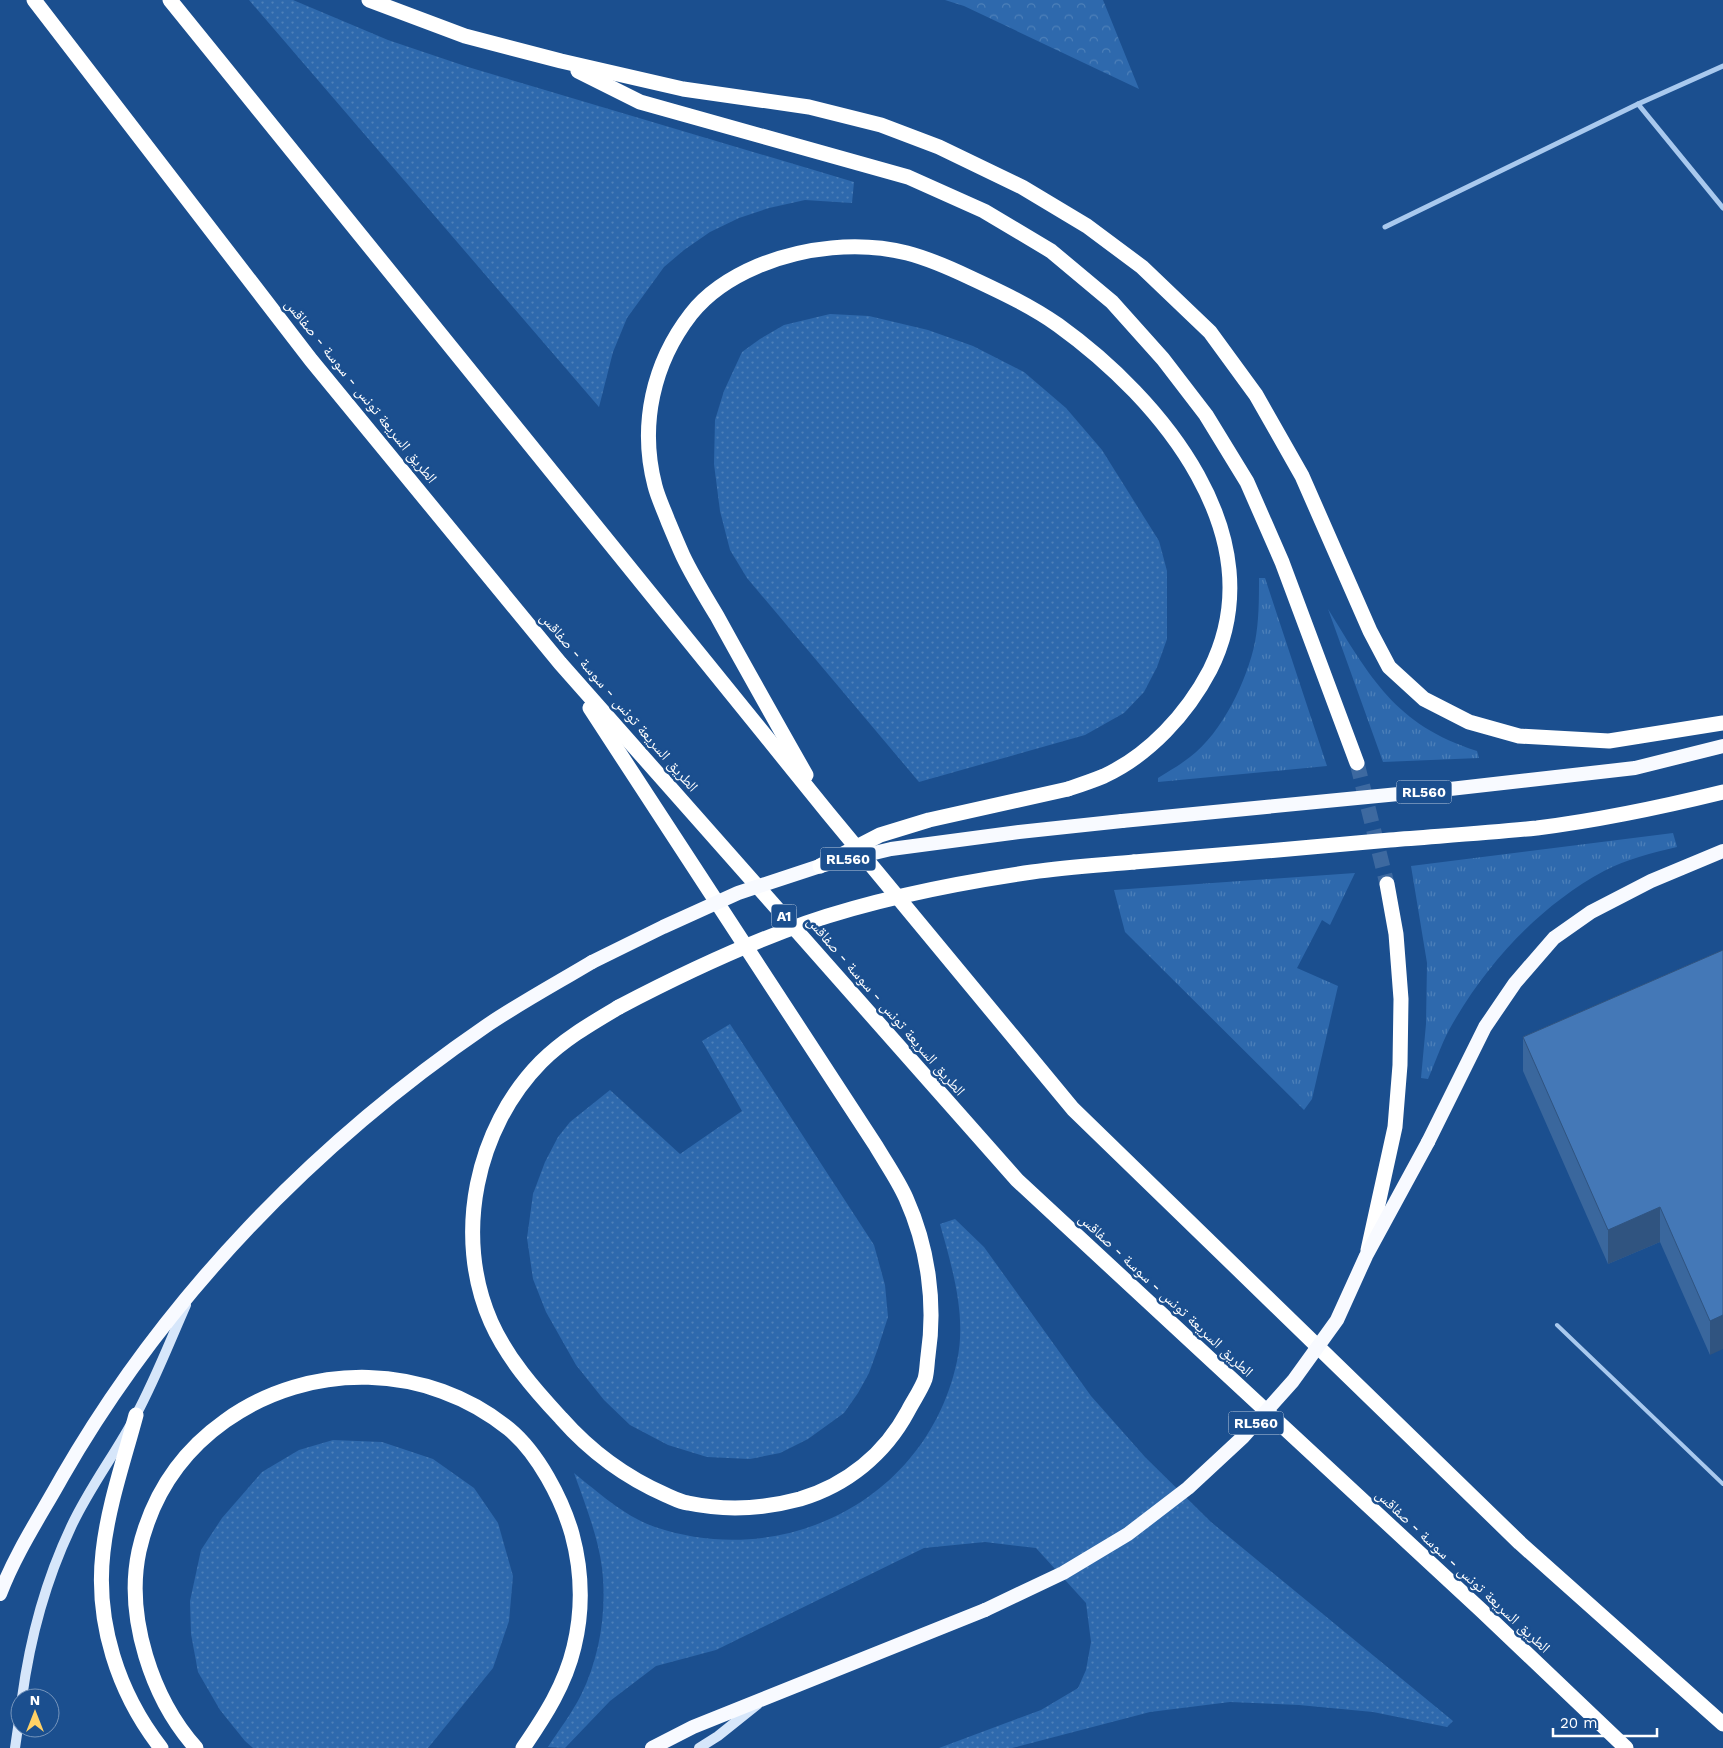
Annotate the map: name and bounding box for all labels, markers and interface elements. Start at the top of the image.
street label: الطريق السريعة تونس - سوسة - صفاقس [280,295,441,487]
street label: الطريق السريعة تونس - سوسة - صفاقس [535,609,702,796]
road number: RL560 [1396,780,1452,804]
road number: RL560 [820,848,876,871]
road number: A1 [772,904,796,928]
street label: الطريق السريعة تونس - سوسة - صفاقس [802,913,969,1100]
street label: الطريق السريعة تونس - سوسة - صفاقس [1074,1209,1257,1381]
road number: RL560 [1228,1412,1284,1435]
street label: الطريق السريعة تونس - سوسة - صفاقس [1371,1485,1554,1657]
north arrow [10,1688,60,1738]
text: N [30,1692,40,1708]
scale bar [1553,1706,1657,1738]
text: 20 m [1560,1714,1598,1732]

